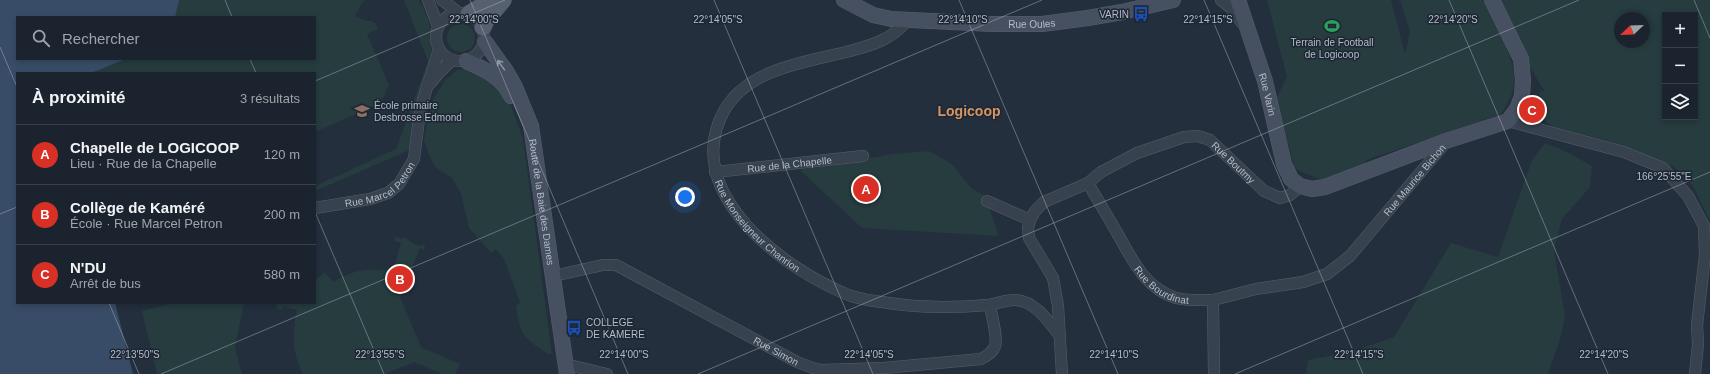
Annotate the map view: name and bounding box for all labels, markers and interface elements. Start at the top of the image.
bus stop icon: VARIN [1132,5,1150,23]
place label: VARIN [1099,9,1129,20]
north arrow [1614,12,1650,48]
map controls [1662,12,1698,120]
button: + [1662,12,1698,48]
text: 22°14'00"S [449,14,499,25]
text: 22°14'05"S [693,14,743,25]
text: 22°14'10"S [938,14,988,25]
text: 22°14'15"S [1183,14,1233,25]
text: 22°14'20"S [1428,14,1478,25]
search box [16,16,316,60]
street label: Rue Oules [1008,17,1056,30]
sports icon: Terrain de Football de Logicoop [1323,17,1341,35]
icon: search [30,27,52,49]
text: Rechercher [62,30,140,47]
place label: Terrain de Football de Logicoop [1291,37,1373,60]
button: − [1662,48,1698,84]
one-way arrow [497,59,506,70]
street label: Rue Varin [1257,71,1278,117]
button: layers [1662,84,1698,120]
text: À proximité [32,88,126,107]
text: 3 résultats [240,91,300,106]
pin: C [1519,95,1545,125]
place label: École primaire Desbrosse Edmond [374,99,462,123]
school or university icon: École primaire Desbrosse Edmond [353,102,371,120]
district label: Logicoop [938,103,1001,119]
street label: Route de la Baie des Dames [527,138,557,266]
text: Chapelle de LOGICOOP [70,139,239,156]
street label: Rue Boutmy [1210,139,1257,185]
street label: Rue Maurice Bichon [1381,142,1447,218]
text: A [40,147,50,162]
text: 120 m [264,147,300,162]
street label: Rue de la Chapelle [747,154,833,174]
text: Lieu · Rue de la Chapelle [70,156,217,171]
street label: Rue Marcel Petron [344,160,416,209]
text: 166°25'55"E [1636,171,1692,182]
pin: A [853,174,879,204]
street label: Rue Monseigneur Chanrion [713,178,802,274]
your location [675,187,695,207]
text: Collège de Kaméré [70,199,205,216]
text: B [40,207,50,222]
text: 200 m [264,207,300,222]
text: École · Rue Marcel Petron [70,216,222,231]
text: N'DU [70,259,106,276]
pin: B [387,264,413,294]
street label: Rue Bourdinat [1132,264,1190,305]
text: C [40,267,50,282]
text: 580 m [264,267,300,282]
text: Arrêt de bus [70,276,141,291]
place label: COLLEGE DE KAMERE [586,317,645,340]
bus stop icon: COLLEGE DE KAMERE [565,319,583,337]
street label: Rue Simon [752,334,801,367]
text: 22°13'50"S [110,349,160,360]
text: 22°13'55"S [355,349,405,360]
text: 22°14'00"S [599,349,649,360]
text: 22°14'05"S [844,349,894,360]
text: 22°14'10"S [1089,349,1139,360]
text: 22°14'15"S [1334,349,1384,360]
text: 22°14'20"S [1579,349,1629,360]

